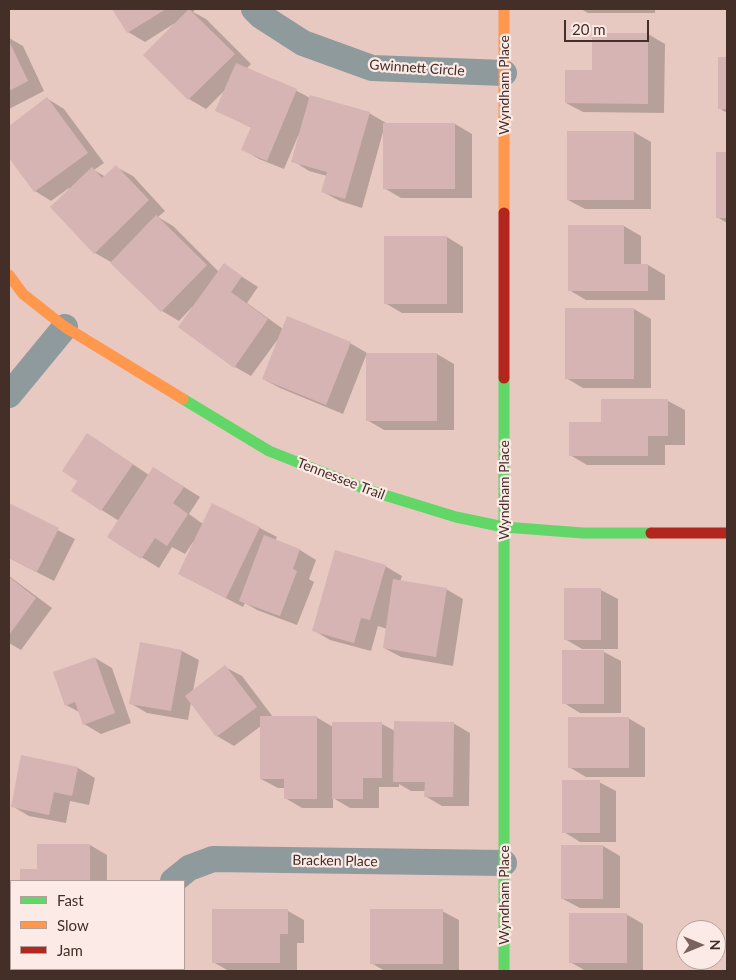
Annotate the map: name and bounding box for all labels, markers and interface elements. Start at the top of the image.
scale bar [566,10,651,42]
text: 20 m [572,20,606,38]
street label: Wyndham Place [496,35,512,135]
street label: Gwinnett Circle [369,56,465,80]
street label: Wyndham Place [496,440,512,540]
street label: Tennessee Trail [295,455,387,503]
street label: Wyndham Place [496,845,512,945]
street label: Bracken Place [292,852,378,870]
legend [10,880,185,970]
text: Fast [57,891,84,909]
text: Slow [57,916,89,934]
north arrow [676,920,726,970]
text: N [707,940,724,950]
text: Jam [57,941,83,959]

